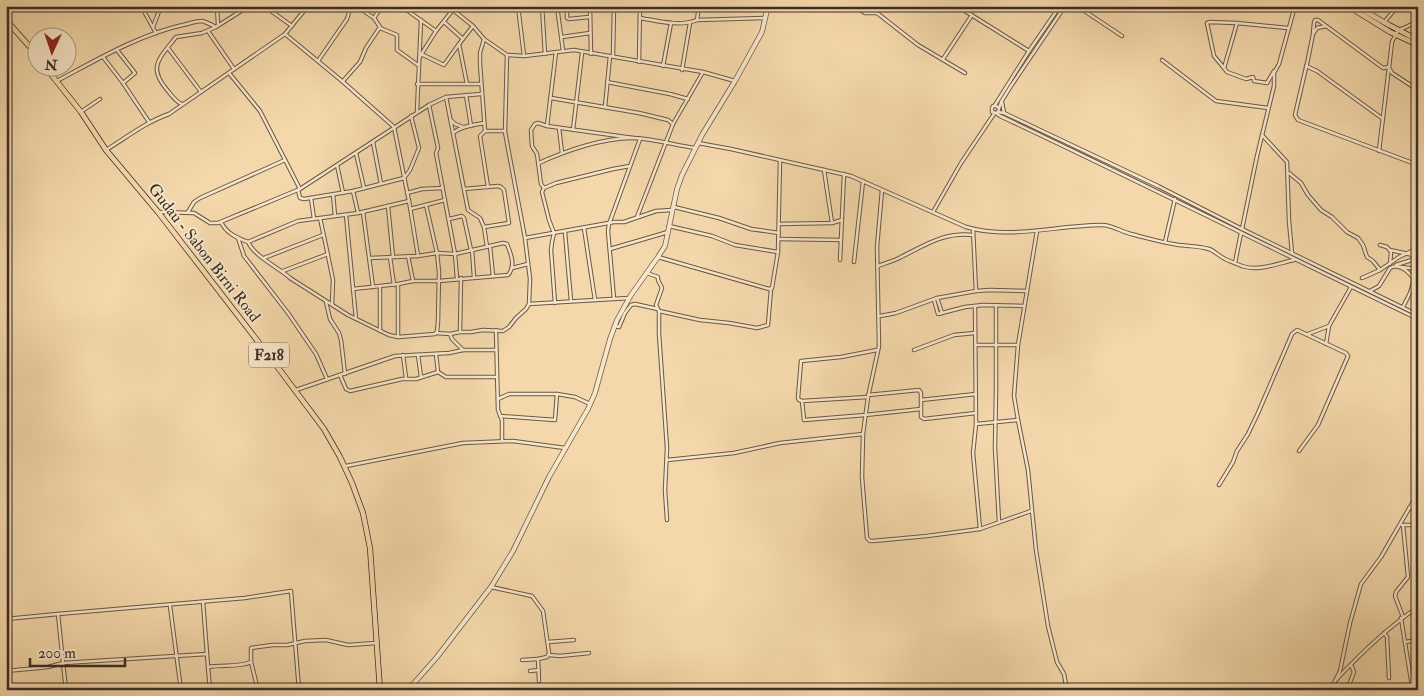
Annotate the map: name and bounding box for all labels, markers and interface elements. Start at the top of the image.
north arrow [28,28,78,78]
text: N [44,56,59,73]
street label: Gudau - Sabon Birni Road [144,179,265,326]
road number: F218 [249,342,289,368]
scale bar [30,636,125,668]
text: 200 m [38,644,76,663]

